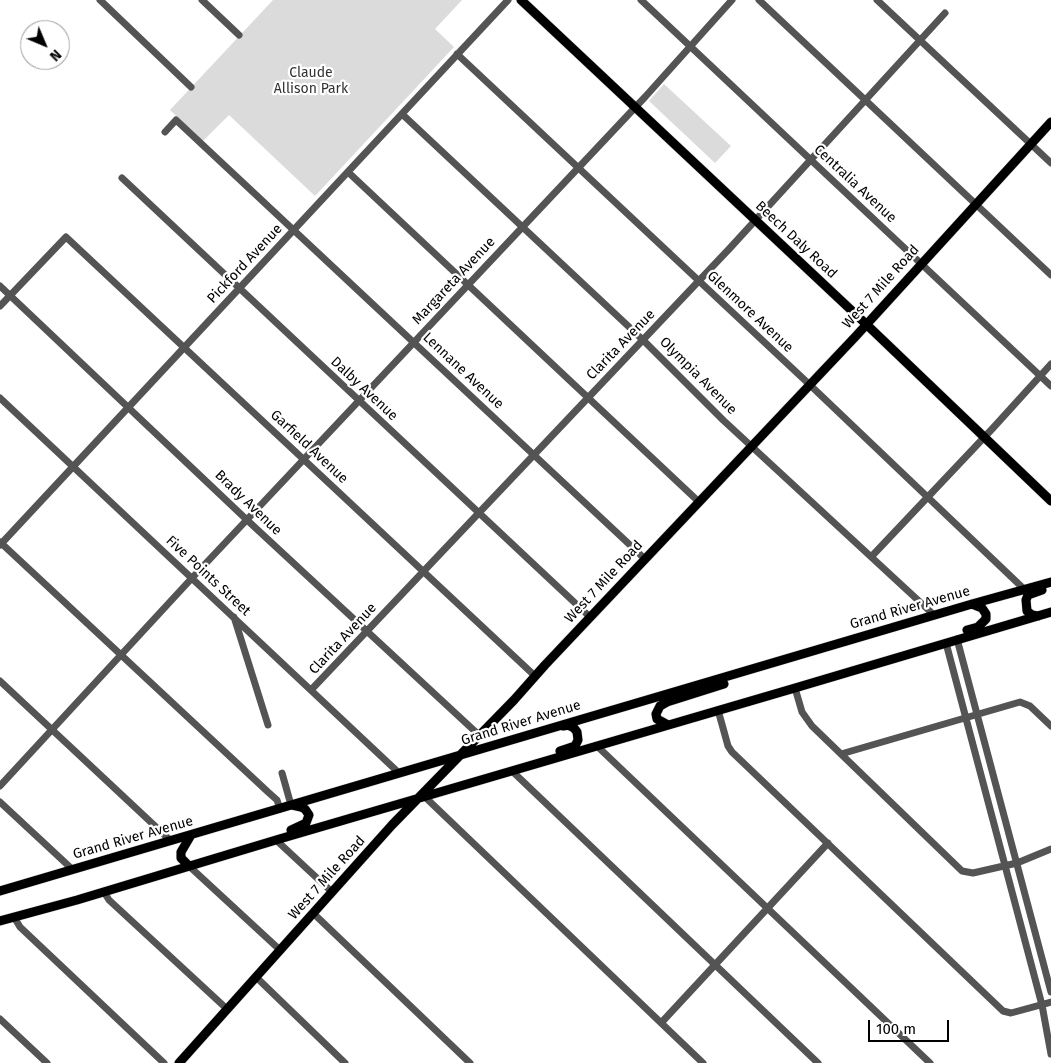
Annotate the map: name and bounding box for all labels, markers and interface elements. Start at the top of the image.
north arrow [20,20,70,70]
text: N [46,46,65,65]
park label: Claude Allison Park [274,65,348,98]
street label: Centralia Avenue [810,141,900,227]
street label: Beech Daly Road [752,198,840,282]
street label: Pickford Avenue [204,221,286,307]
street label: Margareta Avenue [409,234,499,328]
street label: West 7 Mile Road [839,242,923,332]
street label: Glenmore Avenue [703,268,797,356]
street label: Clarita Avenue [583,306,659,384]
street label: Lennane Avenue [419,329,507,413]
street label: Olympia Avenue [656,334,740,418]
street label: Dalby Avenue [327,354,401,424]
street label: Garfield Avenue [267,407,351,487]
street label: Brady Avenue [211,467,285,539]
street label: Five Points Street [162,532,254,620]
street label: West 7 Mile Road [561,537,647,627]
street label: Grand River Avenue [848,583,972,633]
street label: Clarita Avenue [306,600,380,678]
street label: Grand River Avenue [459,697,583,749]
street label: Grand River Avenue [71,813,195,863]
street label: West 7 Mile Road [285,833,369,923]
scale bar [871,1010,952,1042]
text: 100 m [876,1020,916,1038]

